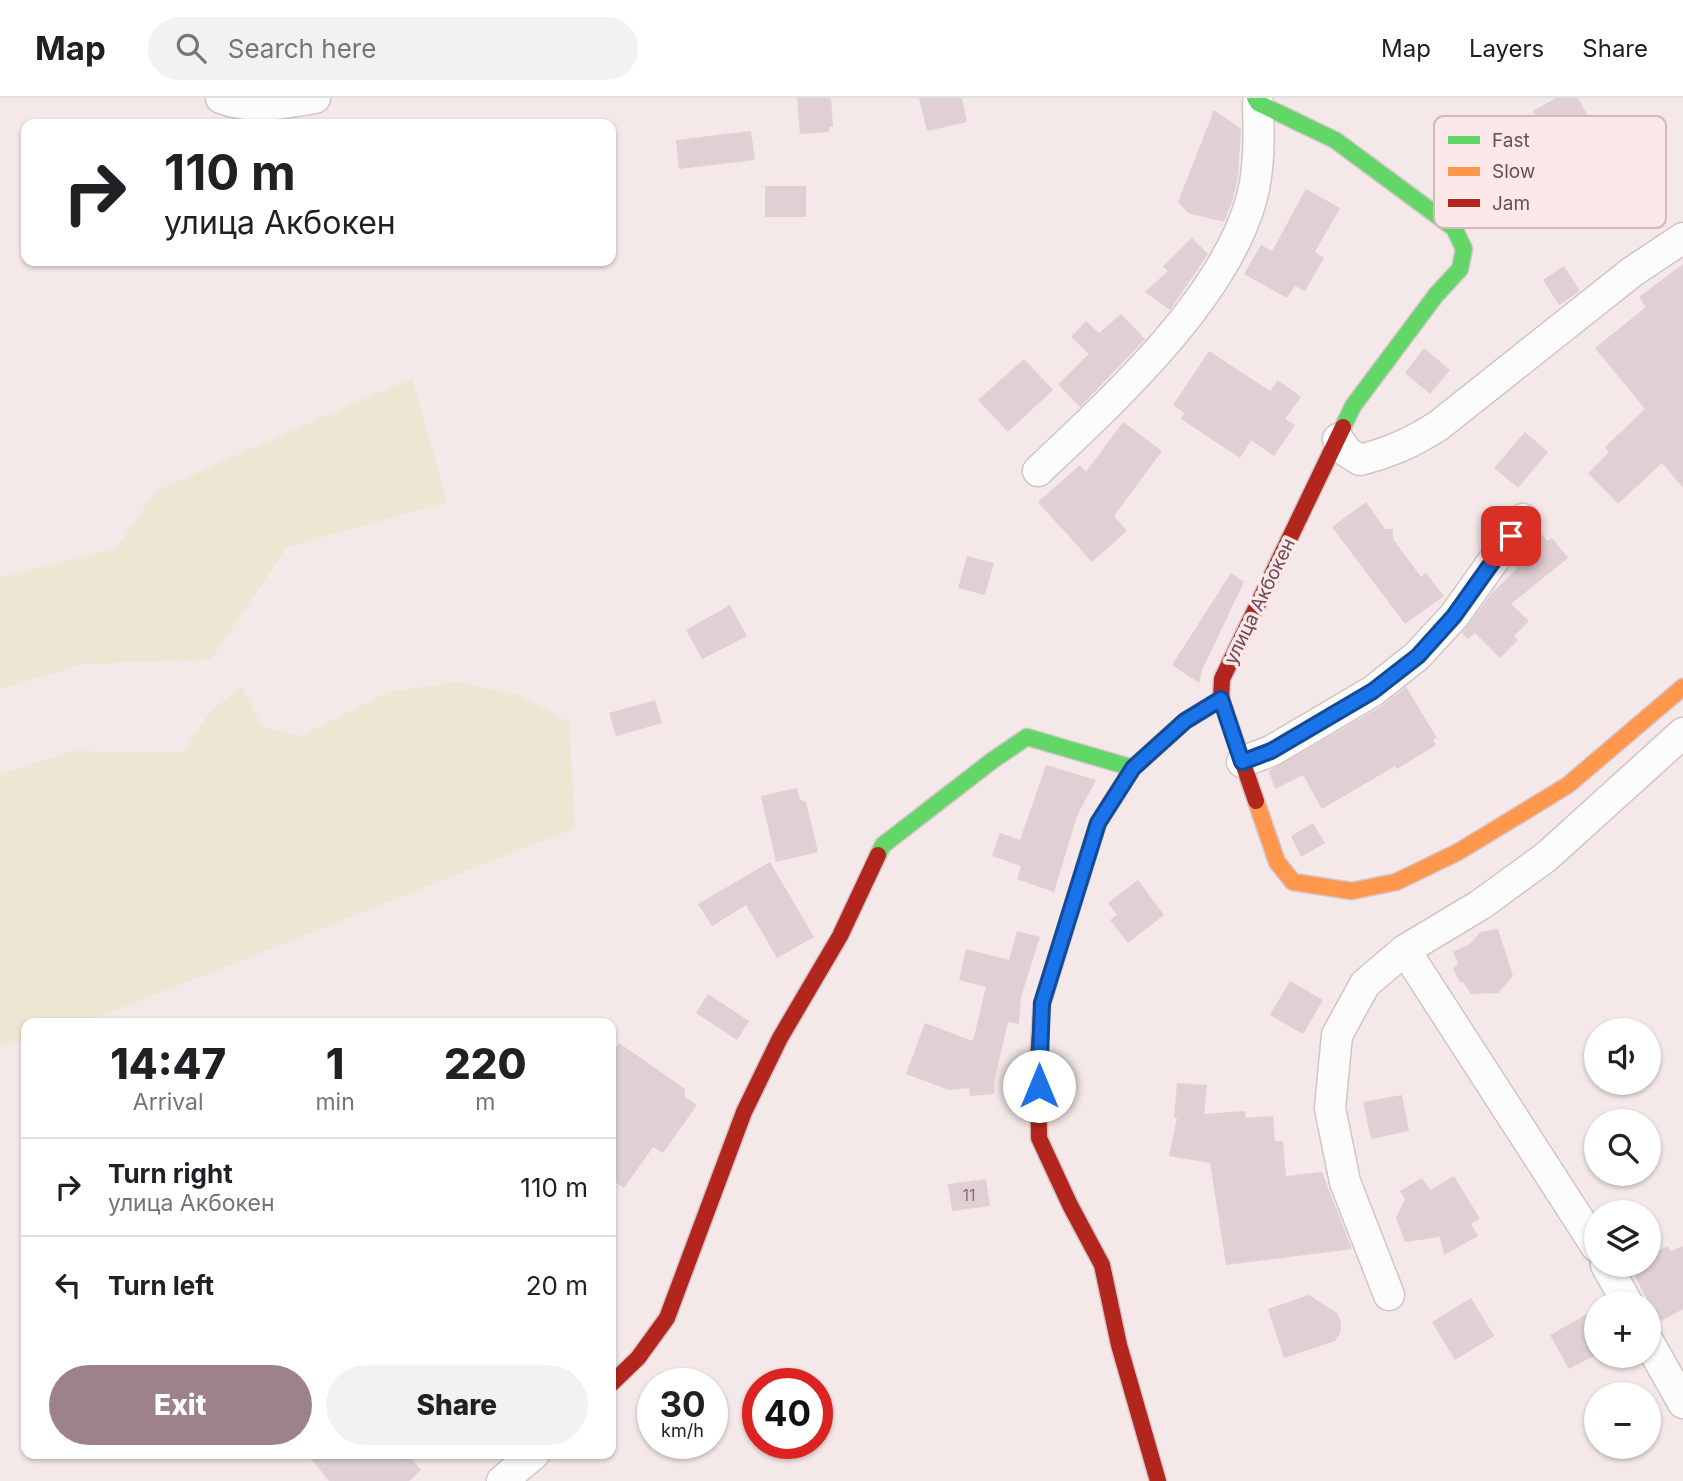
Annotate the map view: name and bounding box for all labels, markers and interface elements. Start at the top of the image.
search box [148,17,638,80]
text: Map [35,28,106,68]
icon: search [172,29,210,67]
text: Search here [228,33,376,64]
text: Map [1381,34,1431,63]
text: Layers [1469,34,1544,63]
text: Share [1582,34,1648,63]
legend [1434,116,1666,228]
text: Fast [1492,129,1530,152]
text: 110 m [164,143,296,202]
icon: right [49,147,140,238]
text: Slow [1492,160,1535,183]
text: Jam [1492,192,1530,215]
text: улица Акбокен [164,203,396,242]
pin [1481,506,1541,566]
icon: arrive [1492,517,1530,555]
street label: улица Акбокен [1219,534,1300,668]
map controls [1584,1018,1661,1459]
button: sound [1584,1018,1661,1095]
text: 14:47 [110,1038,226,1089]
text: 1 [326,1038,344,1089]
text: 220 [444,1038,527,1089]
position arrow [1002,1049,1076,1123]
text: Arrival [133,1088,204,1116]
text: min [315,1088,355,1116]
text: m [475,1088,495,1116]
button: search [1584,1109,1661,1186]
text: Turn right [108,1158,233,1189]
icon: right [49,1168,87,1206]
text: 110 m [520,1172,588,1203]
house number: 11 [962,1185,976,1205]
text: улица Акбокен [108,1189,275,1217]
button: layers [1584,1200,1661,1277]
icon: left [49,1266,87,1304]
text: Turn left [108,1270,214,1301]
text: 20 m [526,1270,588,1301]
button: + [1584,1291,1661,1368]
button: Exit [49,1365,312,1445]
button: Share [326,1365,588,1445]
speed limit sign: 40 [742,1368,833,1459]
button: − [1584,1382,1661,1459]
text: 30 [659,1383,706,1425]
text: km/h [661,1420,704,1441]

